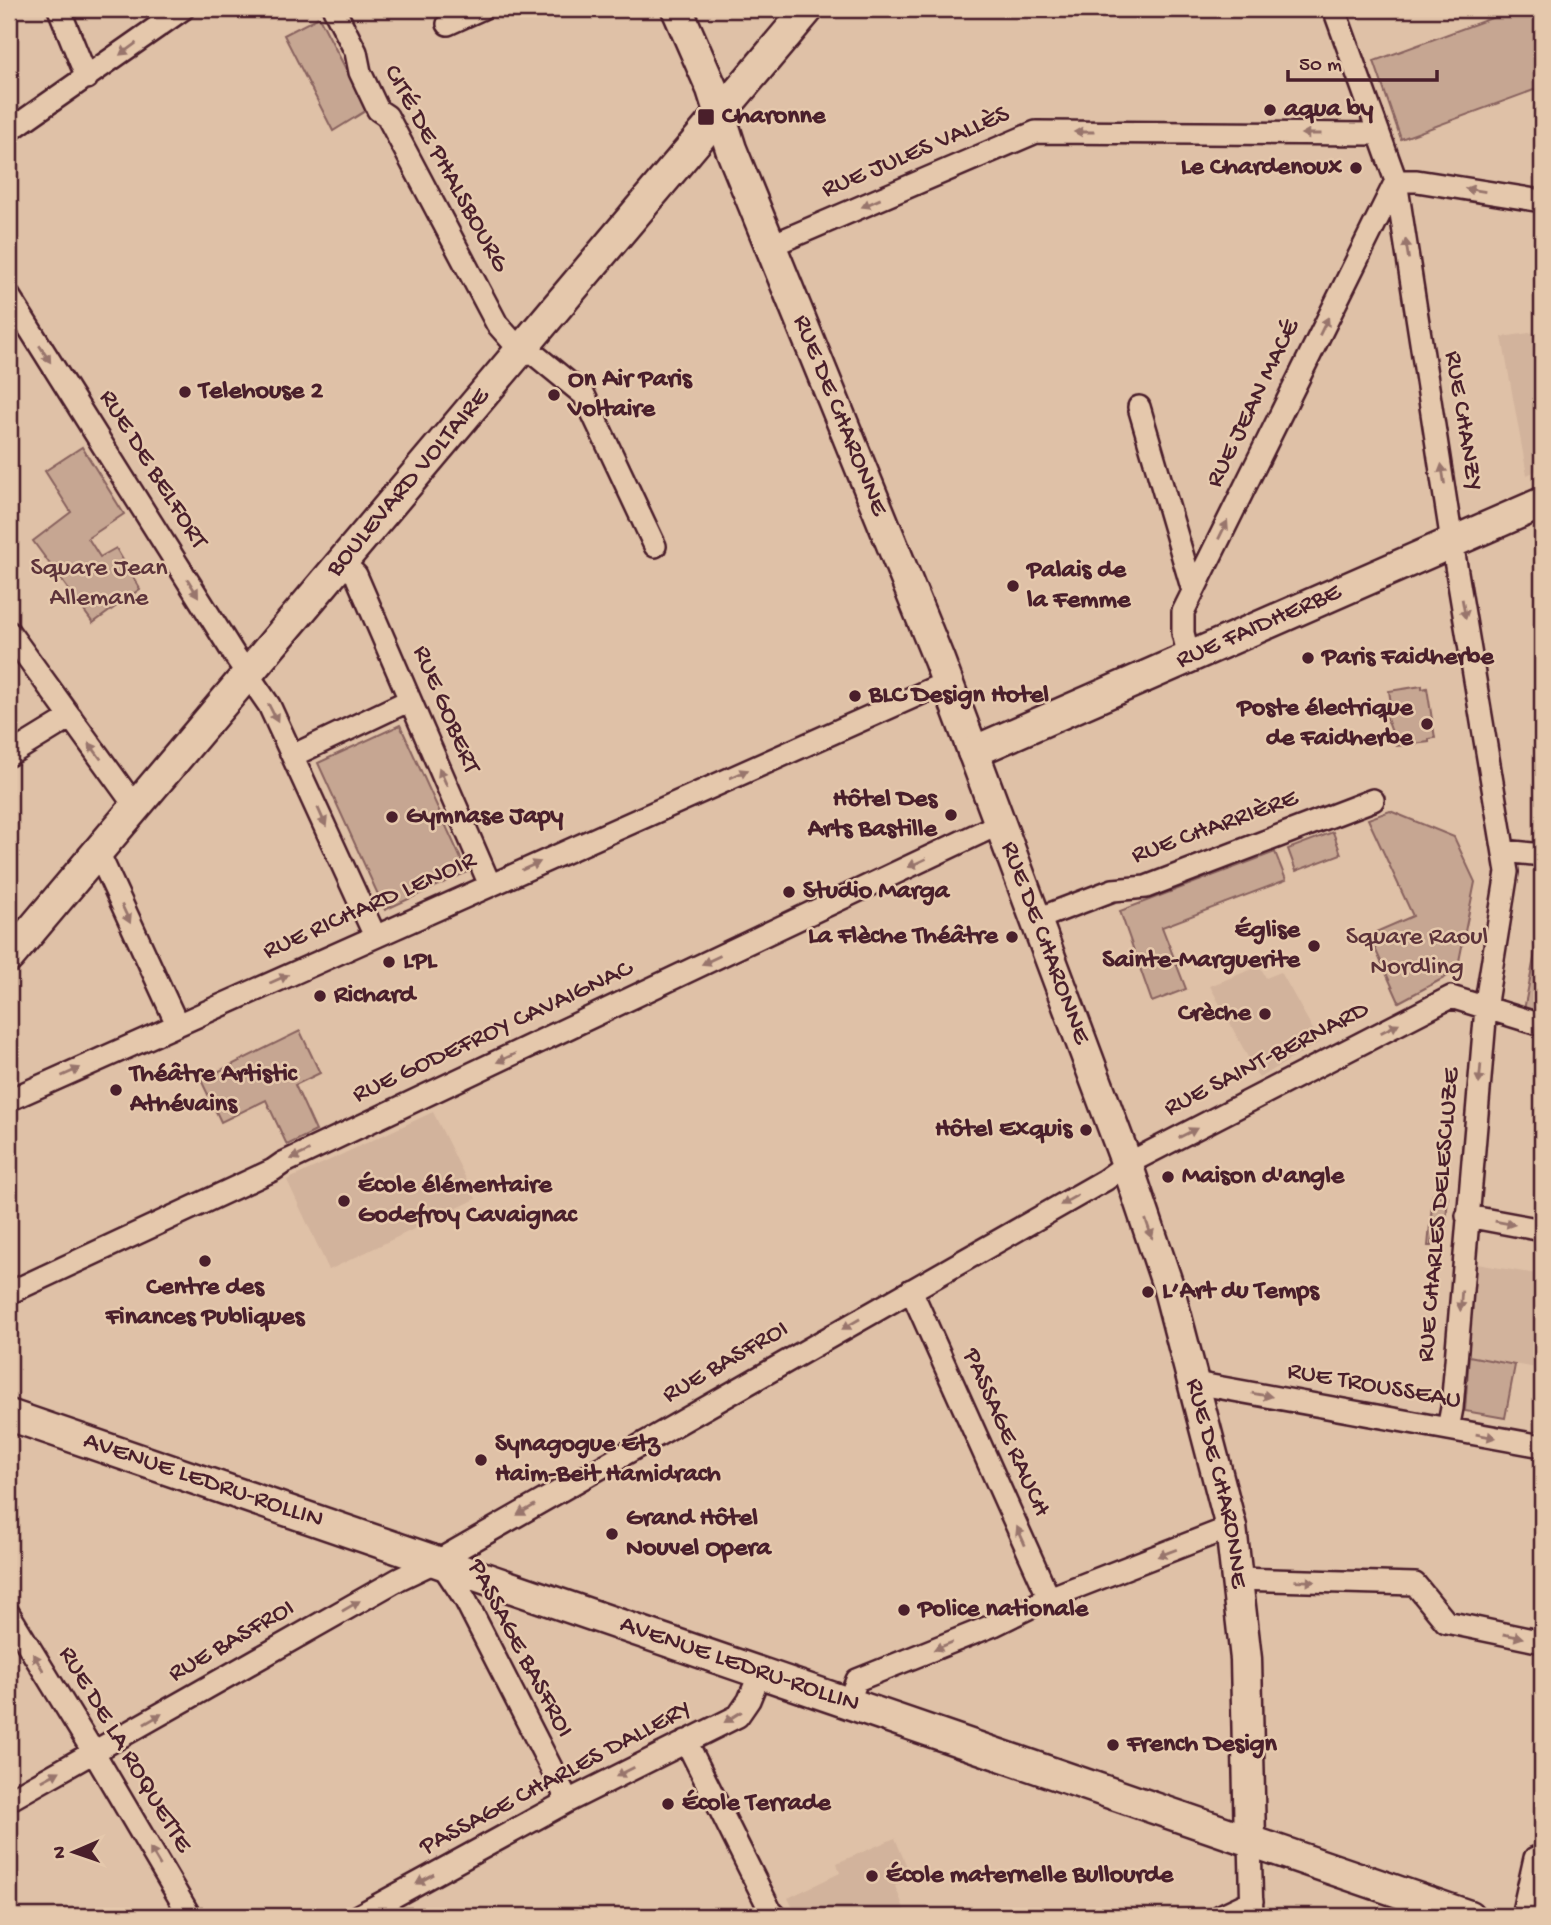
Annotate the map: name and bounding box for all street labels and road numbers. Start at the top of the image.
street label: CITÉ DE PHALSBOURG [375,60,516,279]
street label: RUE JULES VALLÈS [818,99,1015,206]
street label: RUE DE CHARONNE [785,311,894,521]
street label: RUE JEAN MACÉ [1200,314,1308,493]
street label: RUE CHANZY [1436,349,1488,493]
street label: BOULEVARD VOLTAIRE [320,382,497,584]
street label: RUE DE BELFORT [91,385,214,556]
street label: RUE FAIDHERBE [1172,577,1347,677]
street label: RUE GOBERT [404,641,486,780]
street label: RUE CHARRIÈRE [1128,783,1303,872]
street label: RUE DE CHARONNE [993,837,1097,1049]
street label: RUE RICHARD LENOIR [259,845,483,968]
street label: RUE GODEFROY CAVAIGNAC [348,954,640,1112]
street label: RUE SAINT-BERNARD [1159,995,1375,1125]
street label: RUE CHARLES DELESCLUZE [1412,1066,1468,1363]
street label: RUE BASFROI [657,1314,795,1412]
street label: PASSAGE RAUCH [954,1343,1056,1522]
street label: RUE TROUSSEAU [1285,1356,1463,1418]
street label: RUE DE CHARONNE [1177,1375,1253,1590]
street label: AVENUE LEDRU-ROLLIN [79,1426,327,1536]
street label: PASSAGE BASFROI [458,1554,579,1743]
street label: RUE BASFROI [163,1593,301,1691]
street label: AVENUE LEDRU-ROLLIN [615,1609,863,1720]
street label: RUE DE LA ROQUETTE [50,1641,198,1860]
street label: PASSAGE CHARLES DALLERY [414,1694,697,1864]

